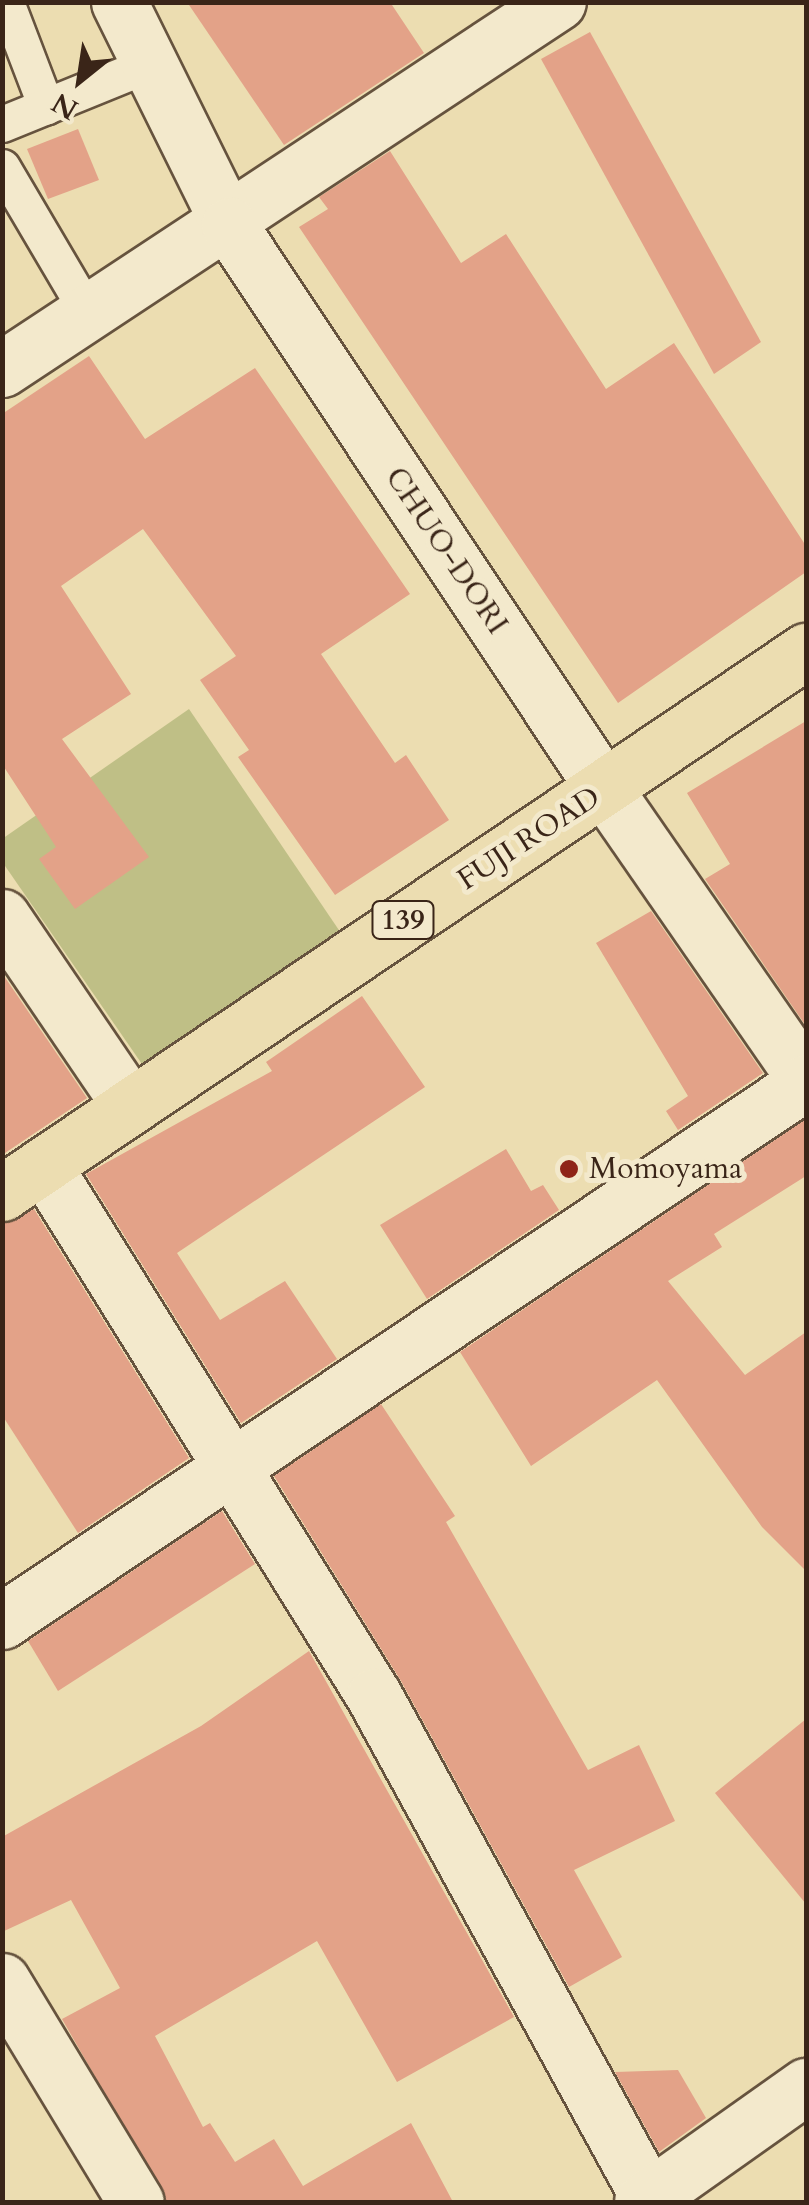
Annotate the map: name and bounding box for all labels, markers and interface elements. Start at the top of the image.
north arrow [30,30,130,130]
text: N [45,83,85,129]
street label: CHUO-DORI [377,461,515,641]
street label: FUJI ROAD [451,780,607,898]
road number: 139 [370,897,436,943]
place label: Momoyama [589,1151,742,1187]
marker: Momoyama [558,1158,580,1180]

